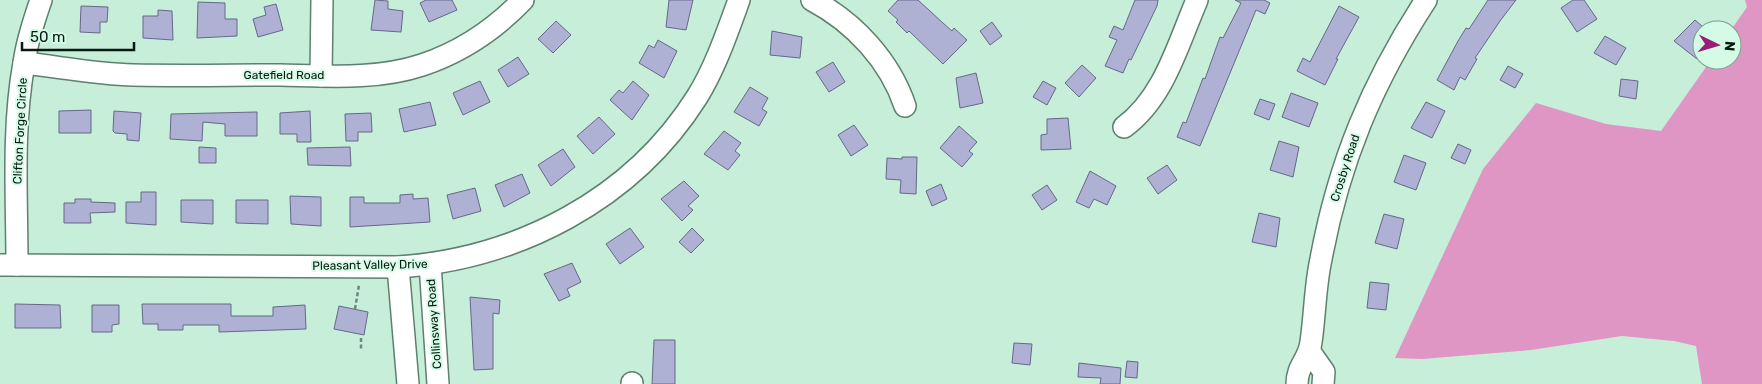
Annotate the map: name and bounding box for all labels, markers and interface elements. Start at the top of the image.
scale bar [22,20,135,52]
north arrow [1692,20,1742,70]
text: 50 m [30,28,65,46]
text: N [1721,40,1738,52]
street label: Gatefield Road [244,68,324,82]
street label: Clifton Forge Circle [10,77,30,185]
street label: Crosby Road [1328,133,1362,203]
street label: Pleasant Valley Drive [312,257,428,273]
street label: Collinsway Road [424,278,444,370]

